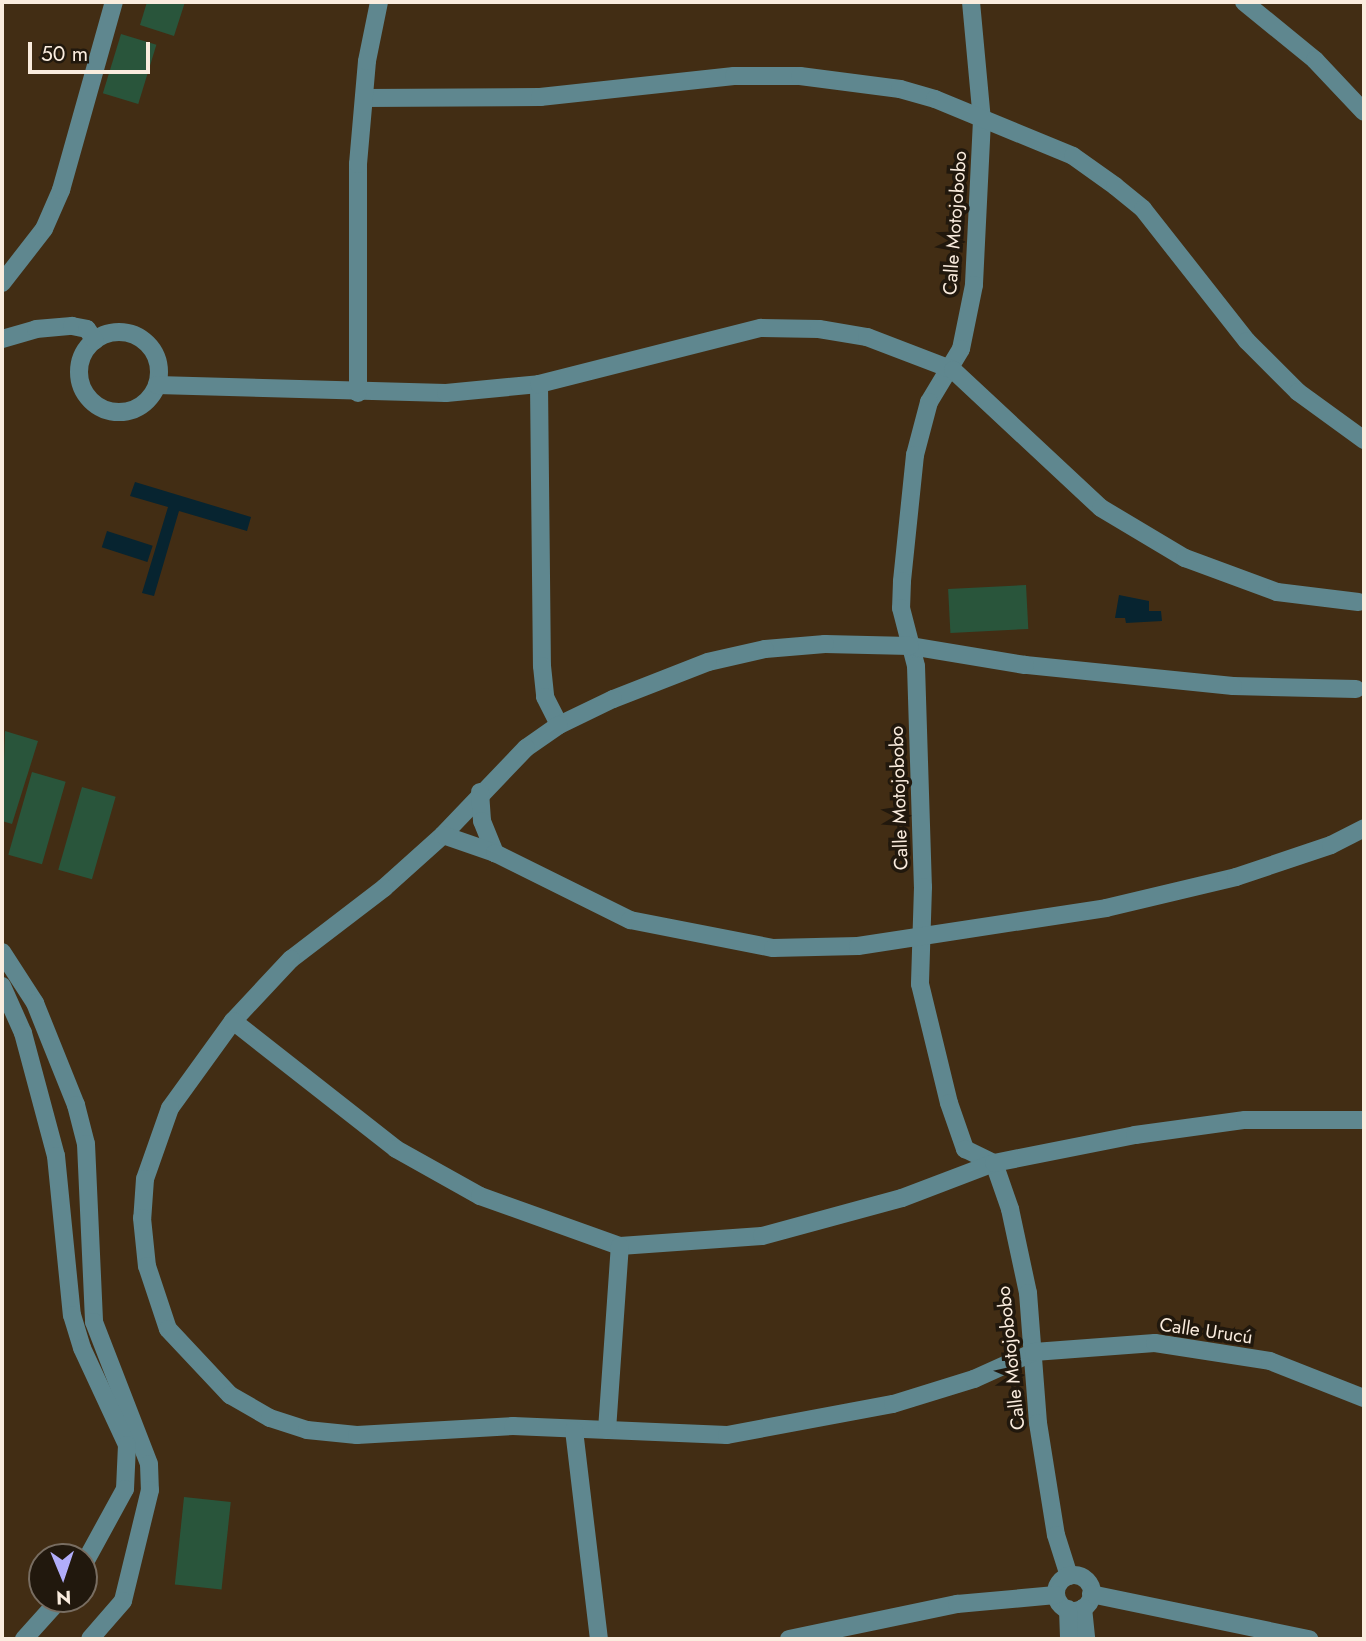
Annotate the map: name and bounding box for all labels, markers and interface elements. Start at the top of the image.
scale bar [32,28,154,72]
text: 50 m [41,39,88,69]
street label: Calle Motojobobo [939,150,971,296]
street label: Calle Motojobobo [885,725,913,871]
street label: Calle Motojobobo [992,1285,1030,1431]
street label: Calle Urucú [1158,1313,1254,1349]
north arrow [28,1543,98,1613]
text: N [56,1584,72,1611]

